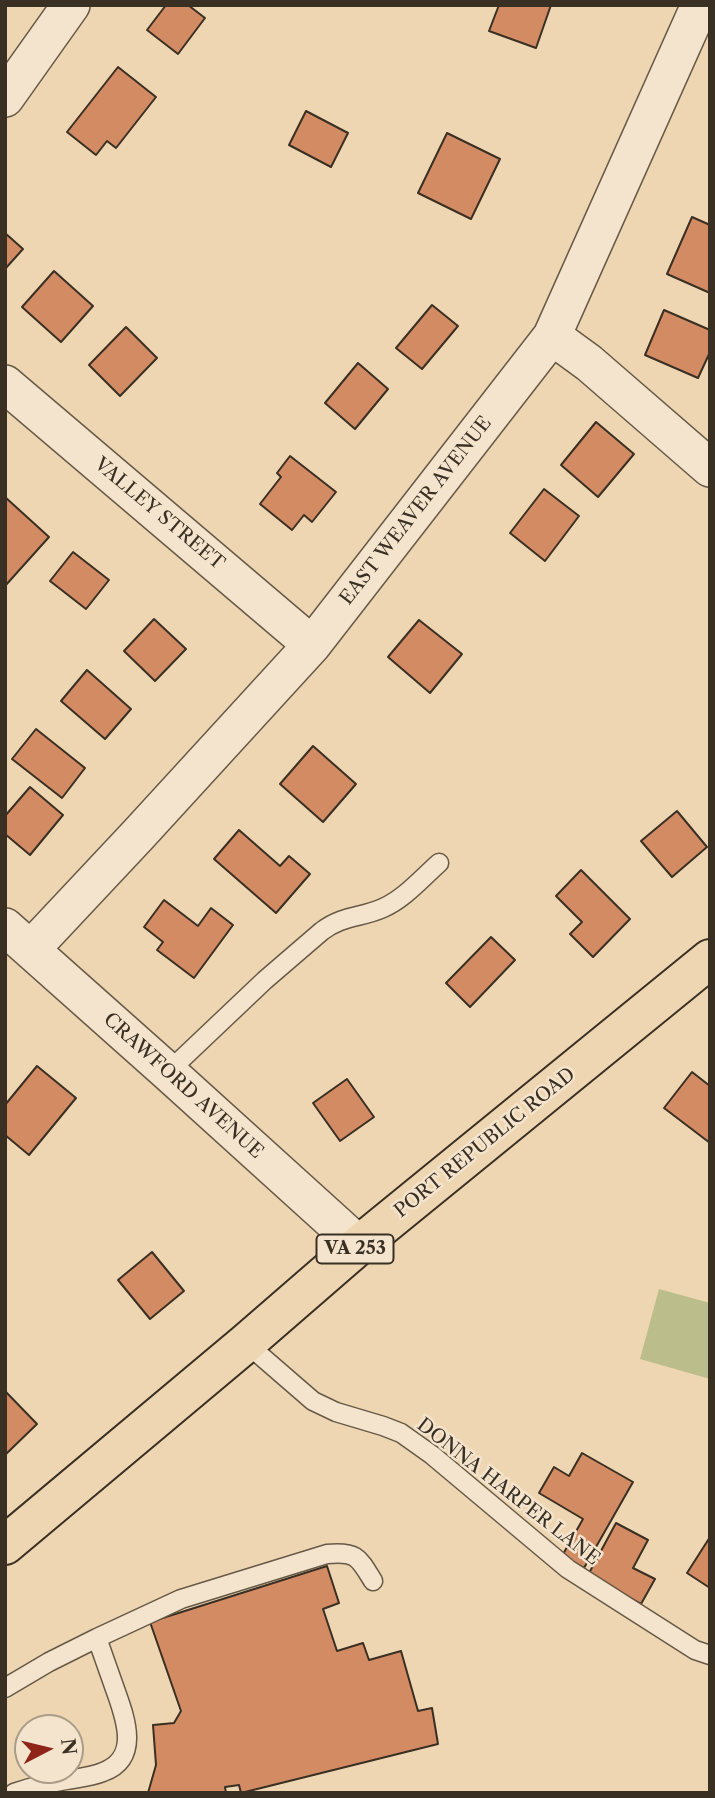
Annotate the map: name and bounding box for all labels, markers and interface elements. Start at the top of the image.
street label: EAST WEAVER AVENUE [335,412,497,610]
street label: VALLEY STREET [89,453,229,575]
street label: CRAWFORD AVENUE [98,1008,268,1164]
street label: PORT REPUBLIC ROAD [390,1063,580,1223]
road number: VA 253 [316,1234,394,1264]
street label: DONNA HARPER LANE [412,1414,604,1570]
north arrow [14,1714,84,1784]
text: N [56,1737,81,1756]

